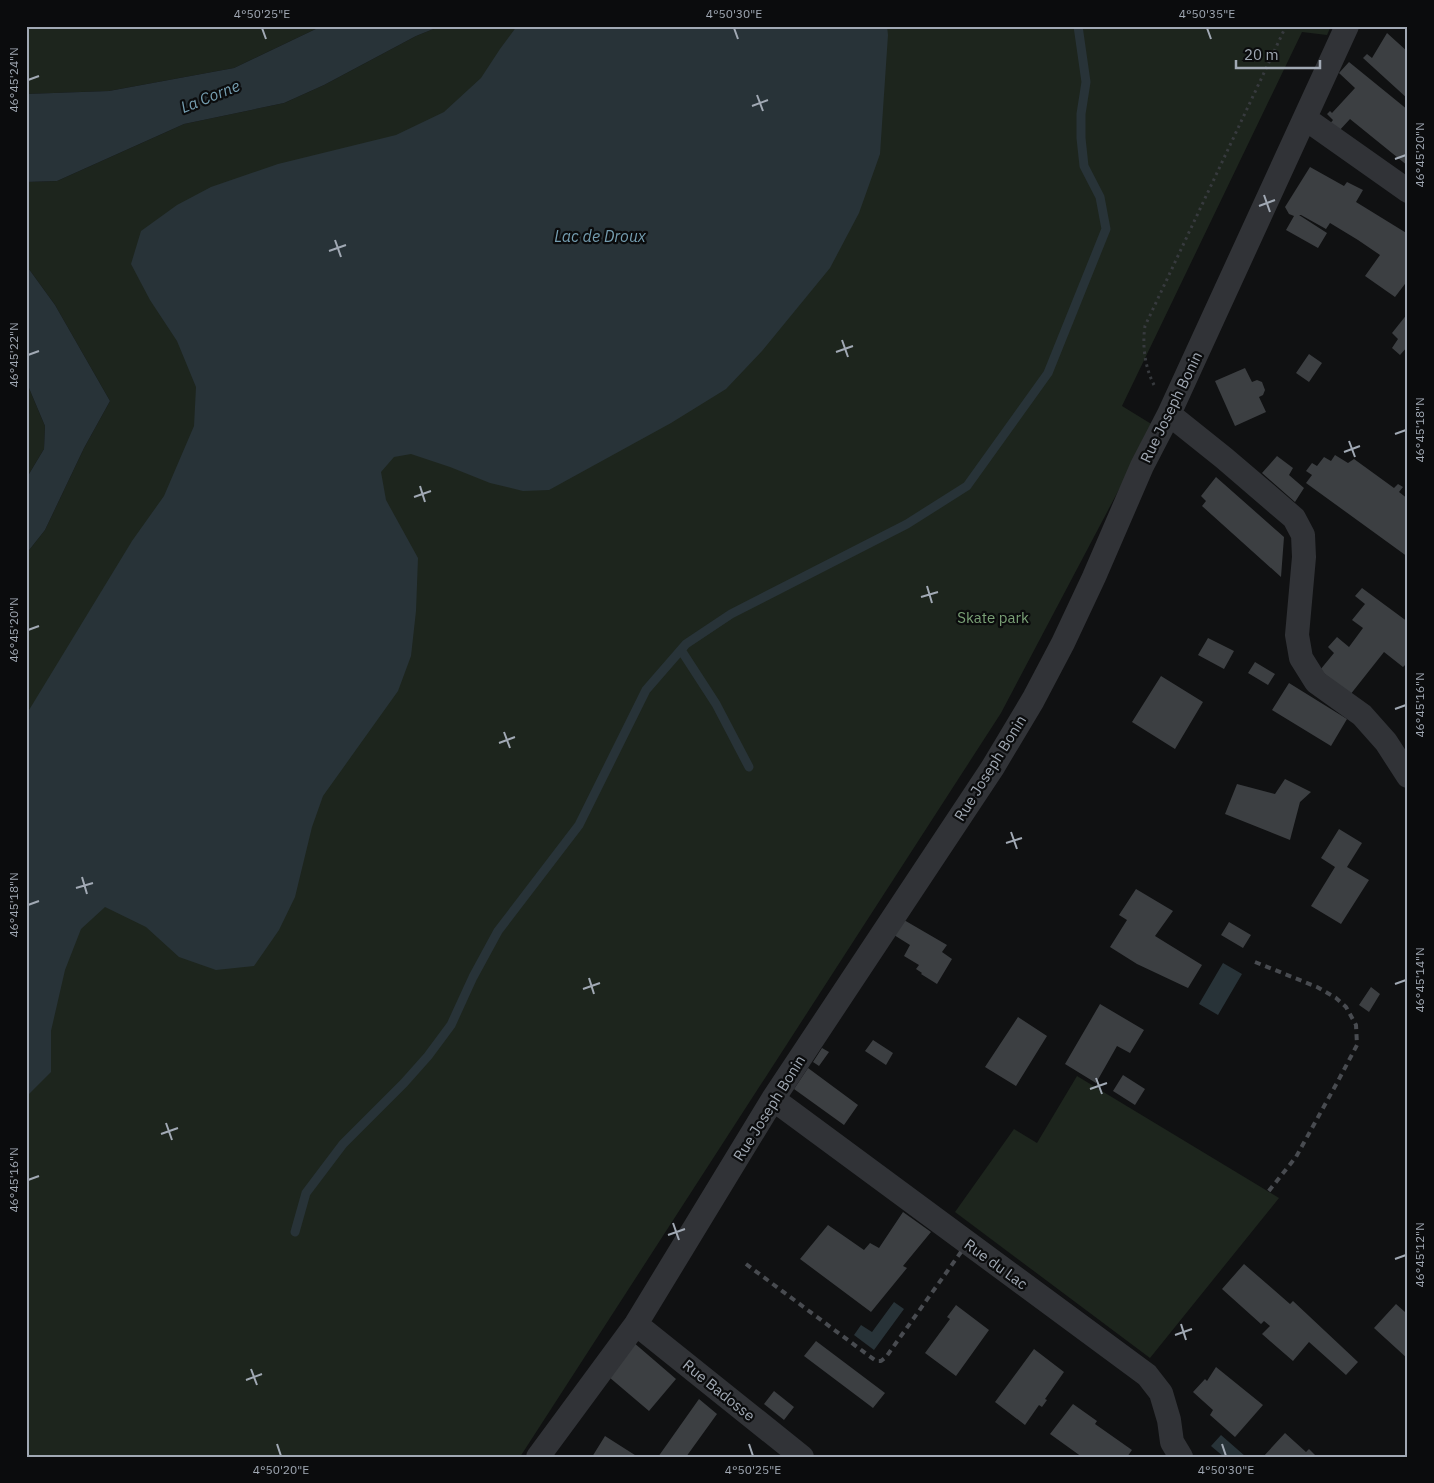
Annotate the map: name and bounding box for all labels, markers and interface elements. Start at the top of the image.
text: 4°50'25"E [234,6,290,21]
text: 4°50'30"E [706,6,762,21]
text: 4°50'35"E [1179,6,1235,21]
scale bar [1236,38,1320,70]
text: 20 m [1244,45,1279,64]
text: 46°45'24"N [6,47,21,113]
water label: La Corne [177,75,243,117]
text: 46°45'20"N [1412,122,1427,188]
water label: Lac de Droux [554,226,647,246]
text: 46°45'22"N [6,322,21,388]
street label: Rue Joseph Bonin [1136,348,1206,466]
text: 46°45'18"N [1412,397,1427,463]
text: 46°45'20"N [6,597,21,663]
park label: Skate park [957,608,1029,627]
text: 46°45'16"N [1412,672,1427,738]
street label: Rue Joseph Bonin [950,712,1030,824]
text: 46°45'18"N [6,872,21,938]
text: 46°45'14"N [1412,947,1427,1013]
street label: Rue Joseph Bonin [729,1052,809,1164]
text: 46°45'16"N [6,1147,21,1213]
text: 46°45'12"N [1412,1222,1427,1288]
street label: Rue du Lac [961,1235,1032,1294]
street label: Rue Badosse [679,1355,759,1425]
text: 4°50'20"E [253,1462,309,1477]
text: 4°50'25"E [725,1462,781,1477]
text: 4°50'30"E [1198,1462,1254,1477]

